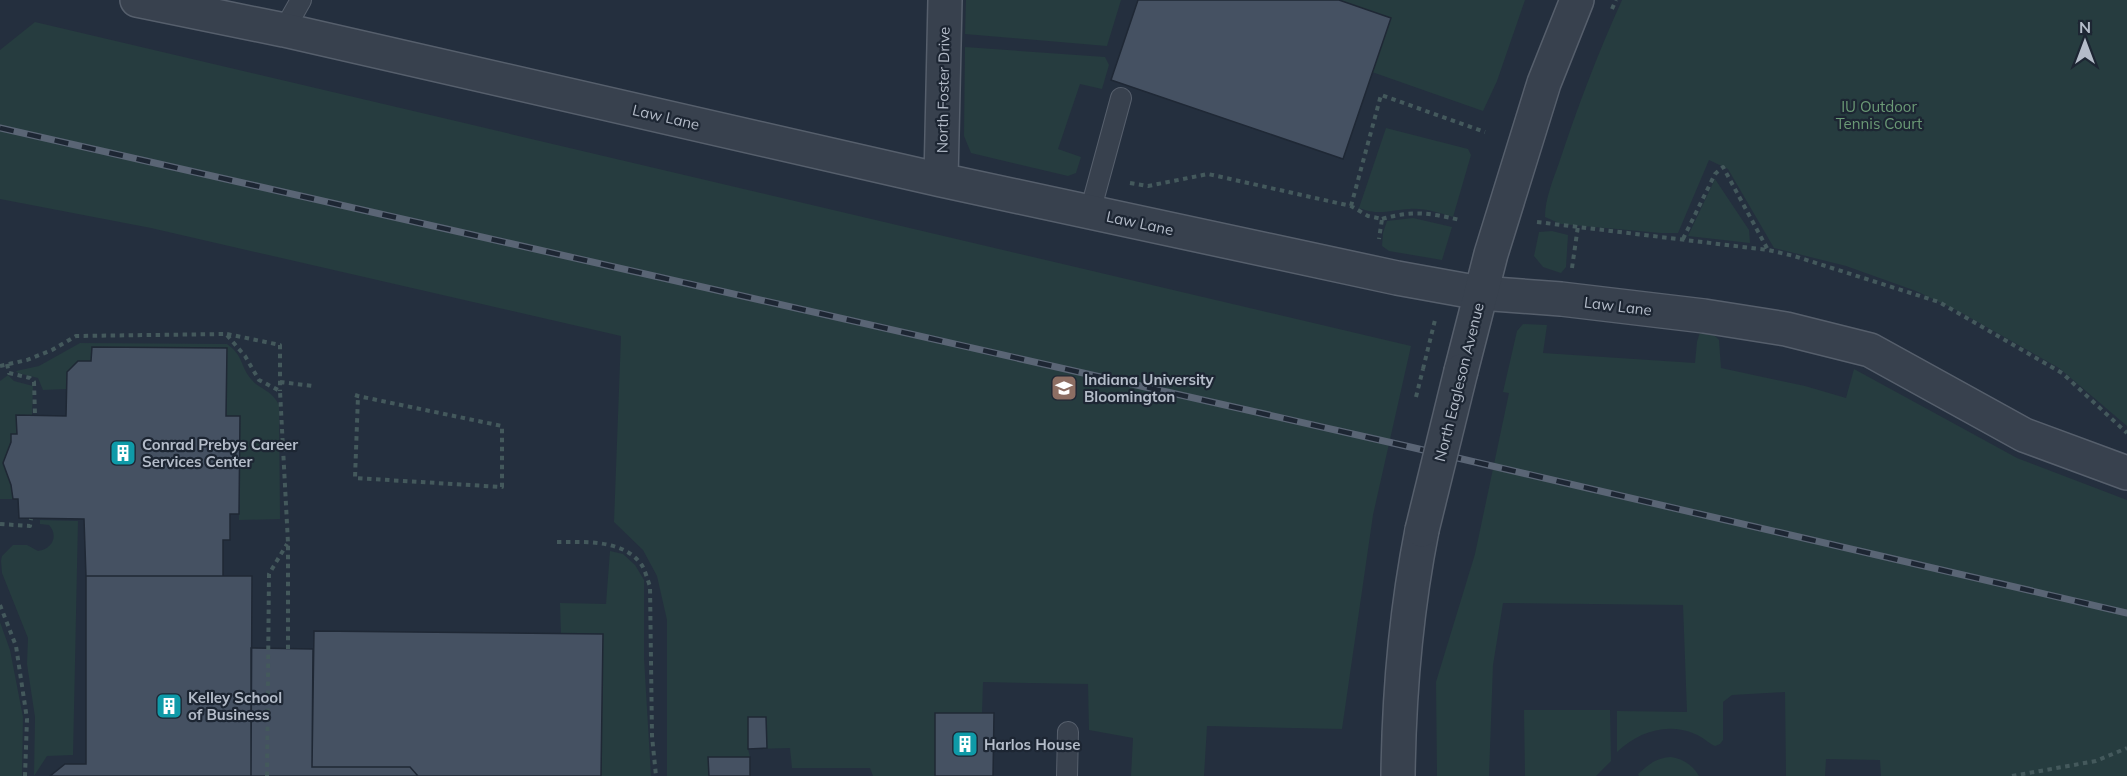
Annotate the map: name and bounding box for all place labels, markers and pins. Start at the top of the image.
place label: Indiana University Bloomington [1084,370,1215,406]
school or university icon: Indiana University Bloomington [1049,373,1079,403]
place label: Conrad Prebys Career Services Center [142,435,298,471]
building icon: Conrad Prebys Career Services Center [108,438,138,468]
place label: Kelley School of Business [188,688,282,724]
building icon: Kelley School of Business [154,691,184,721]
building icon: Harlos House [950,729,980,759]
place label: Harlos House [984,735,1080,754]

